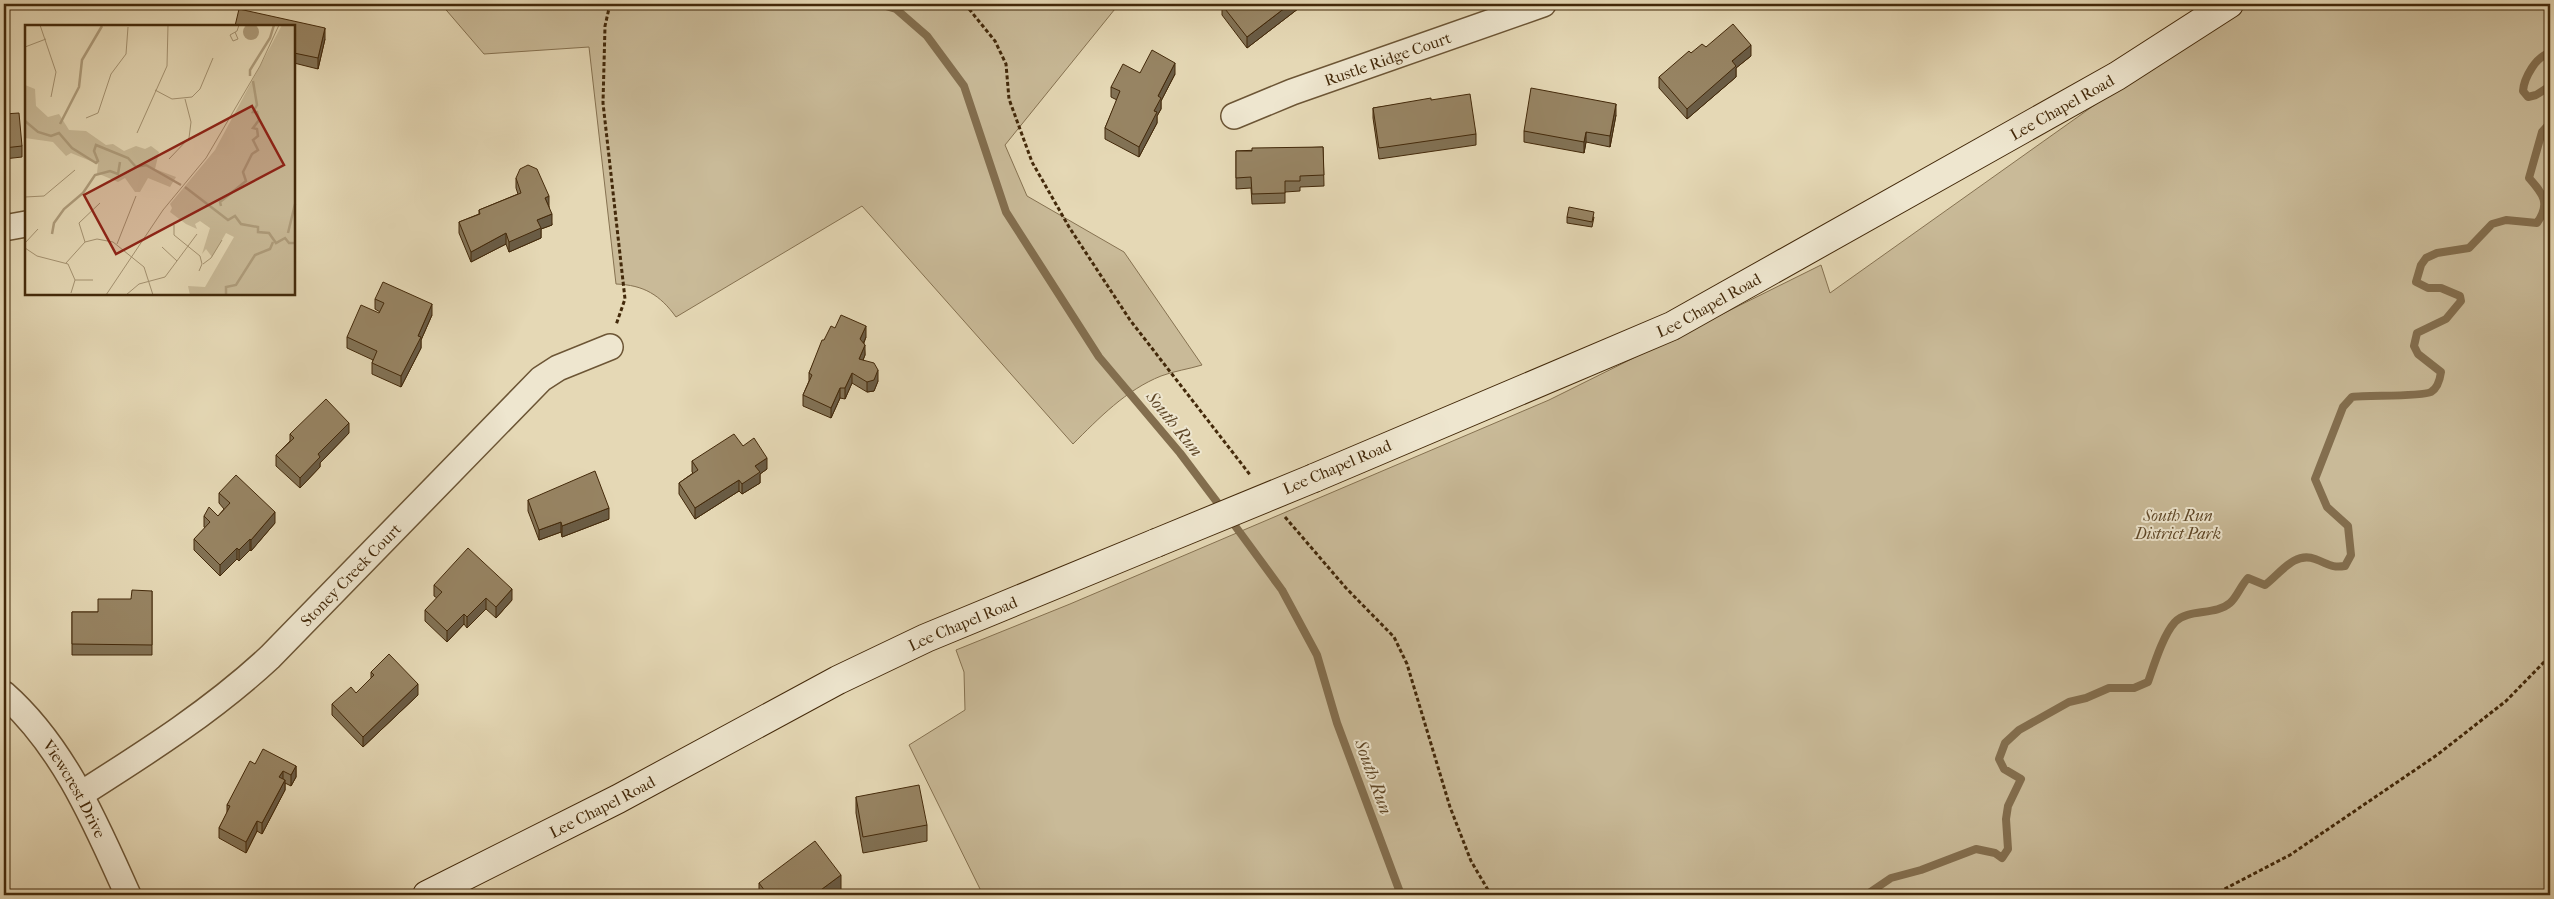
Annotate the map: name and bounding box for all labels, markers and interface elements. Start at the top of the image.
inset map [25,25,295,295]
street label: Rustle Ridge Court [1322,27,1454,89]
street label: Lee Chapel Road [2006,70,2117,144]
street label: Lee Chapel Road [1654,269,1764,341]
water label: South Run [1141,386,1207,461]
street label: Lee Chapel Road [1280,435,1394,498]
park label: South Run District Park [2134,506,2221,543]
street label: Stoney Creek Court [296,519,405,630]
street label: Lee Chapel Road [905,592,1020,655]
street label: Viewcrest Drive [39,735,110,841]
water label: South Run [1349,736,1396,817]
street label: Lee Chapel Road [546,771,658,842]

